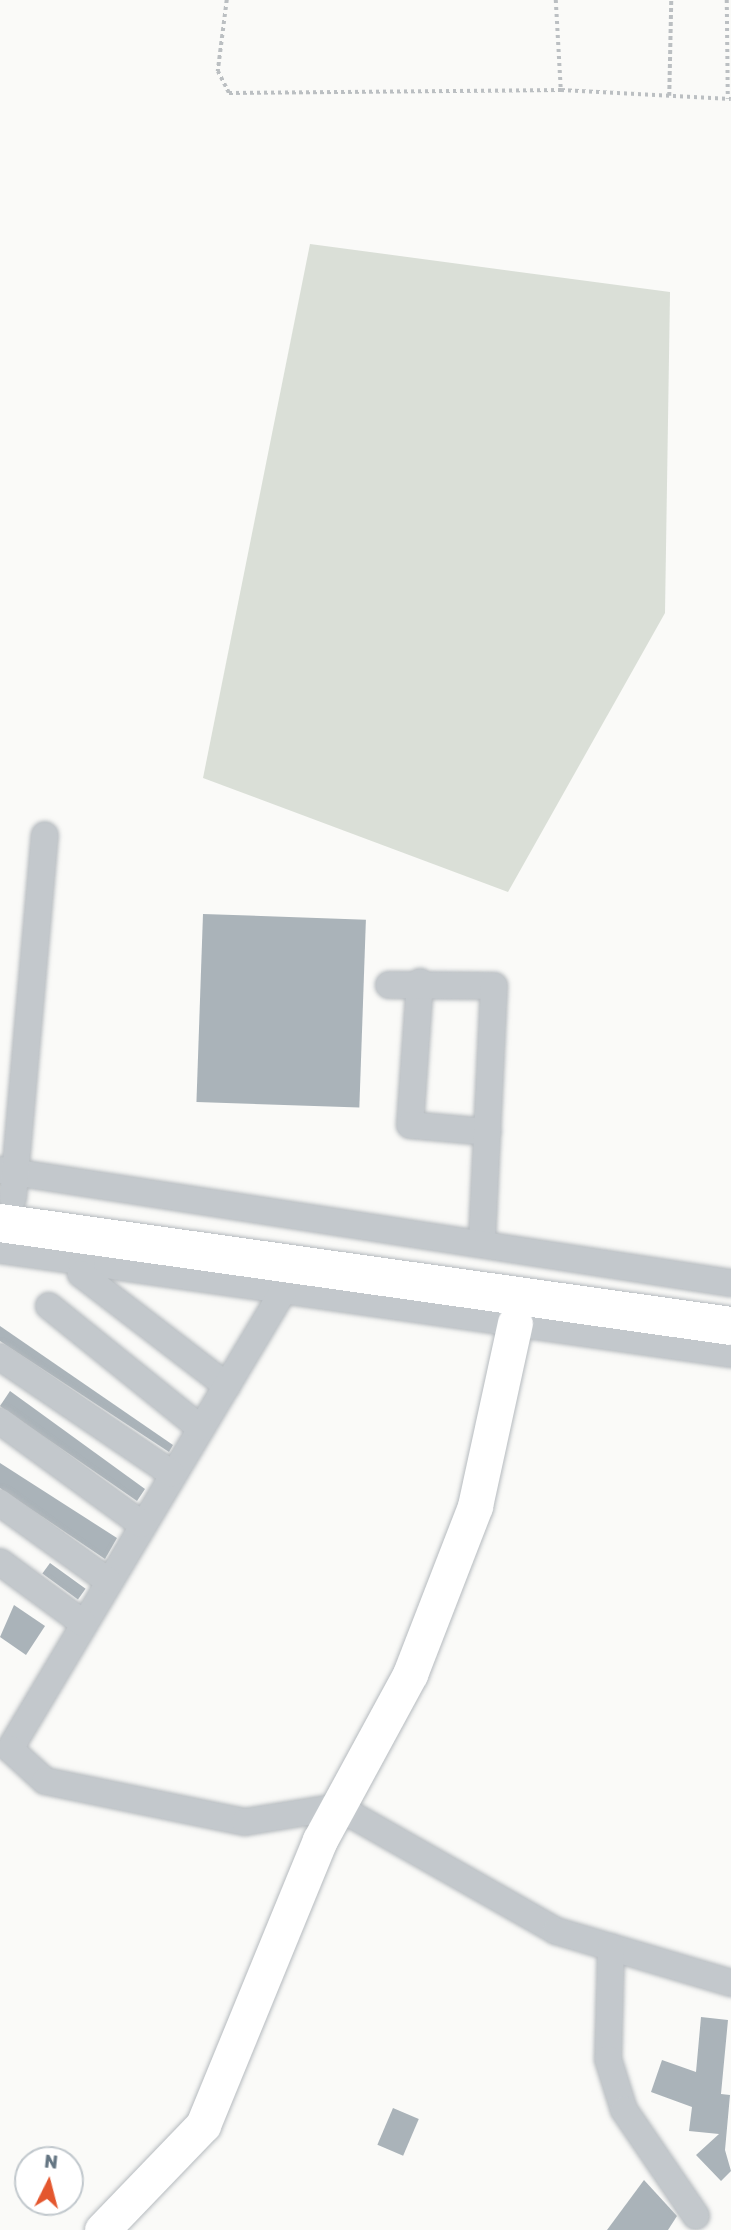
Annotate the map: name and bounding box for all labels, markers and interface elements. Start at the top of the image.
north arrow [14,2146,84,2216]
text: N [43,2149,59,2174]

